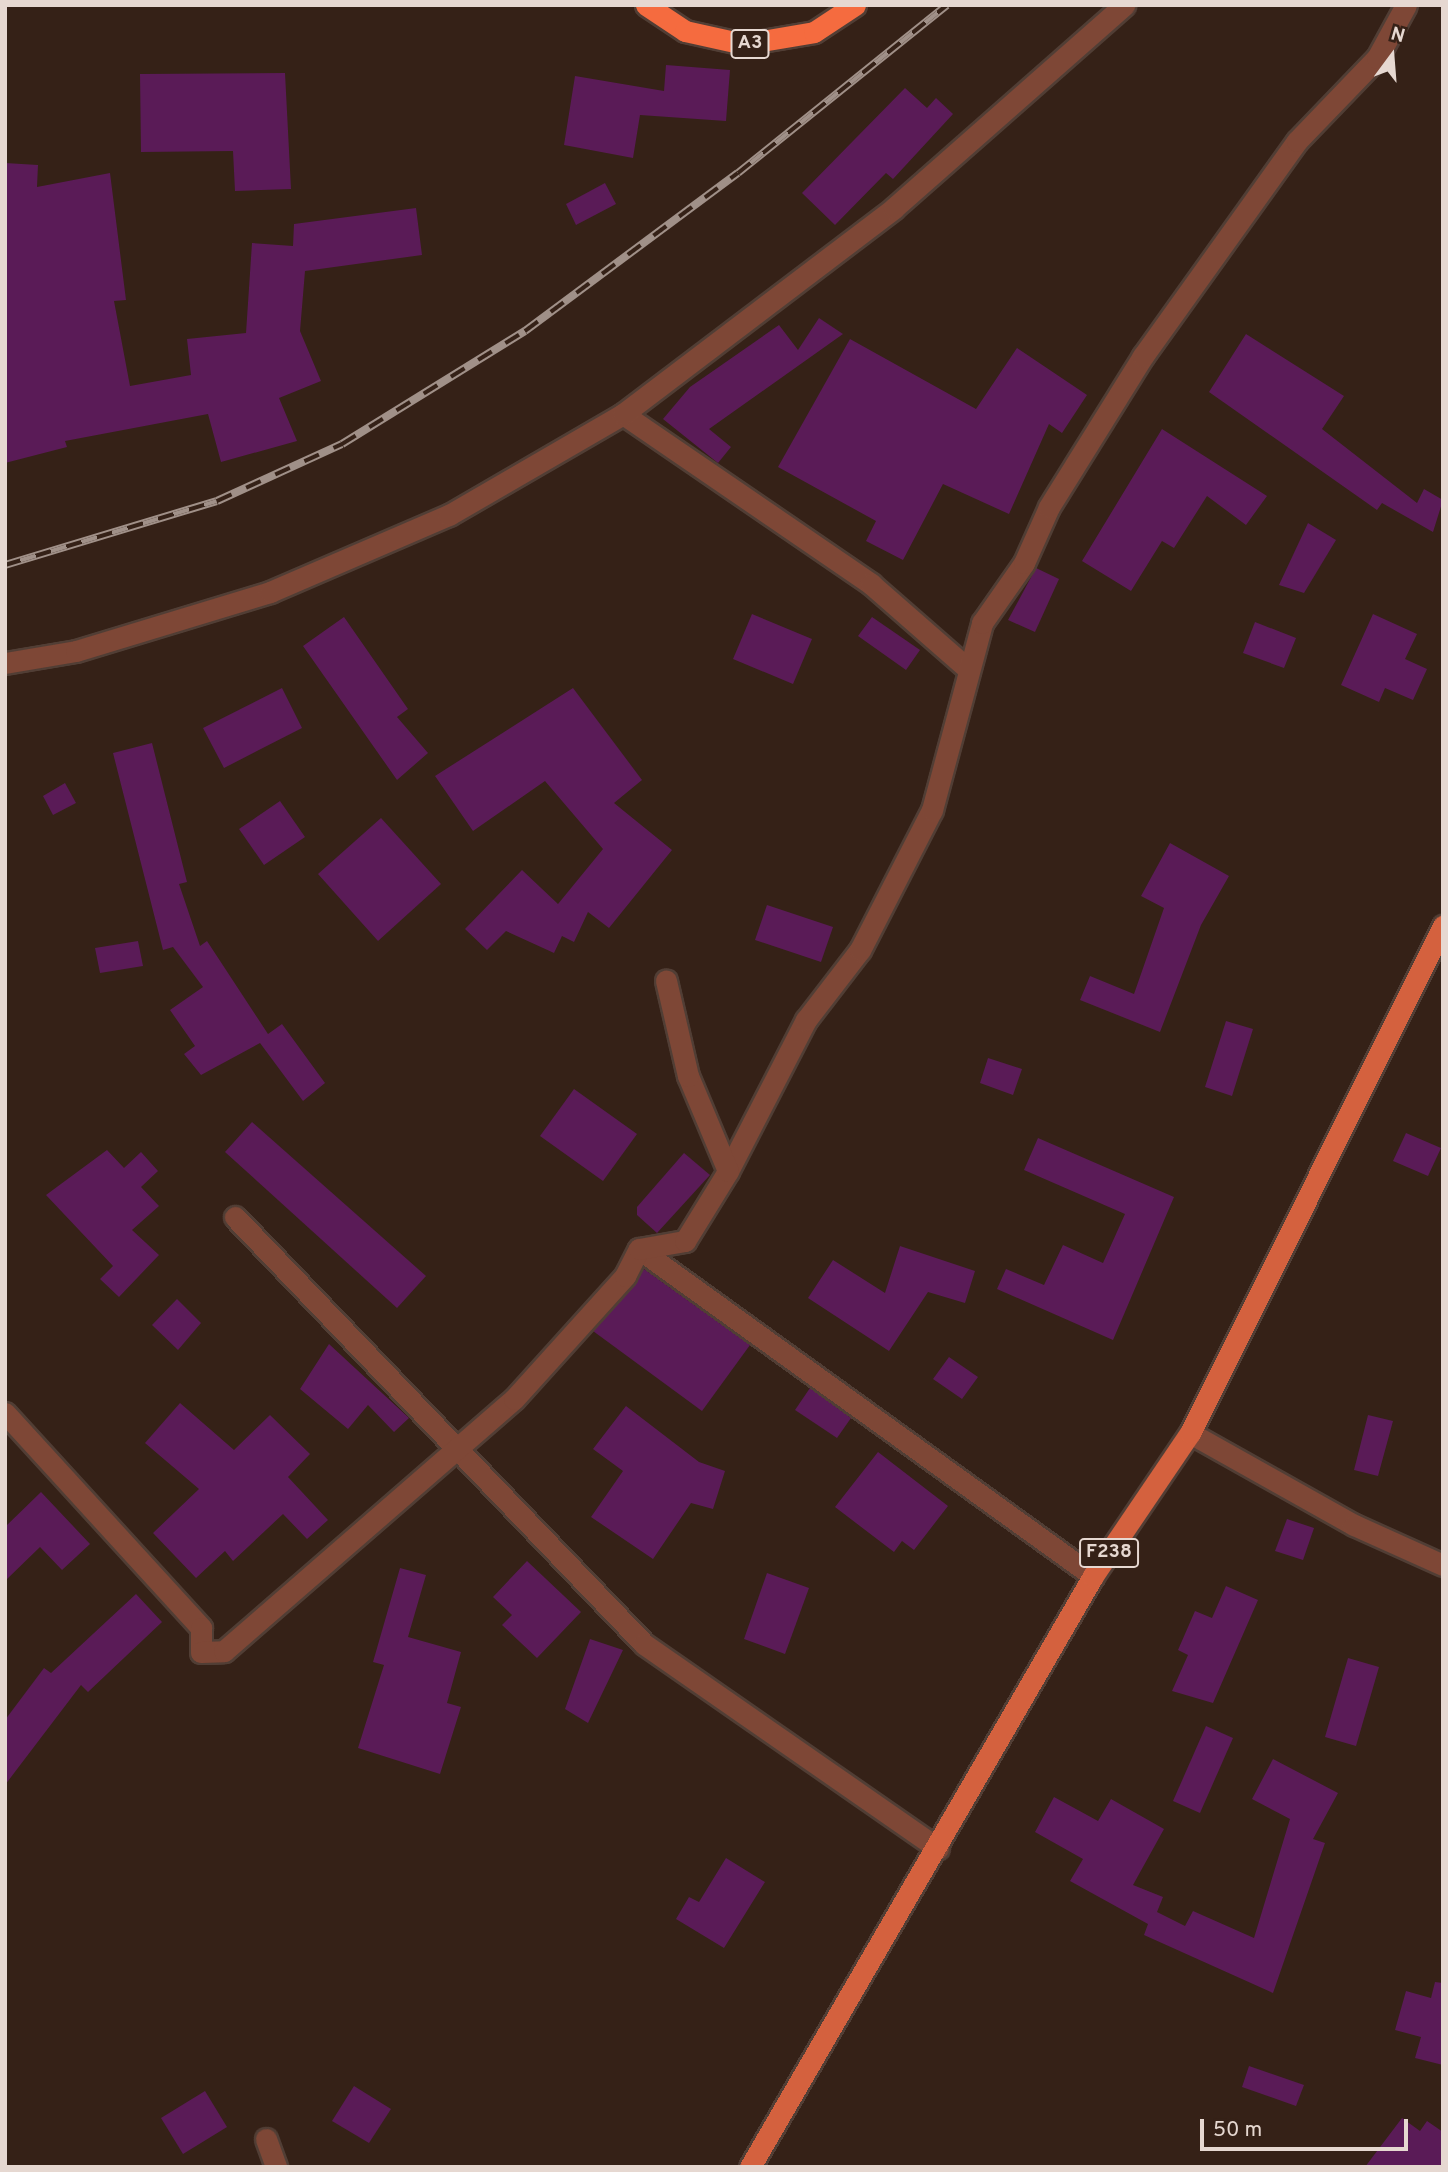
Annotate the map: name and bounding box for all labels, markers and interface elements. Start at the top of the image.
north arrow [1357,21,1427,91]
text: N [1388,22,1408,49]
road number: A3 [729,28,771,60]
road number: F238 [1078,1538,1140,1568]
scale bar [1203,2106,1411,2150]
text: 50 m [1213,2117,1262,2144]

